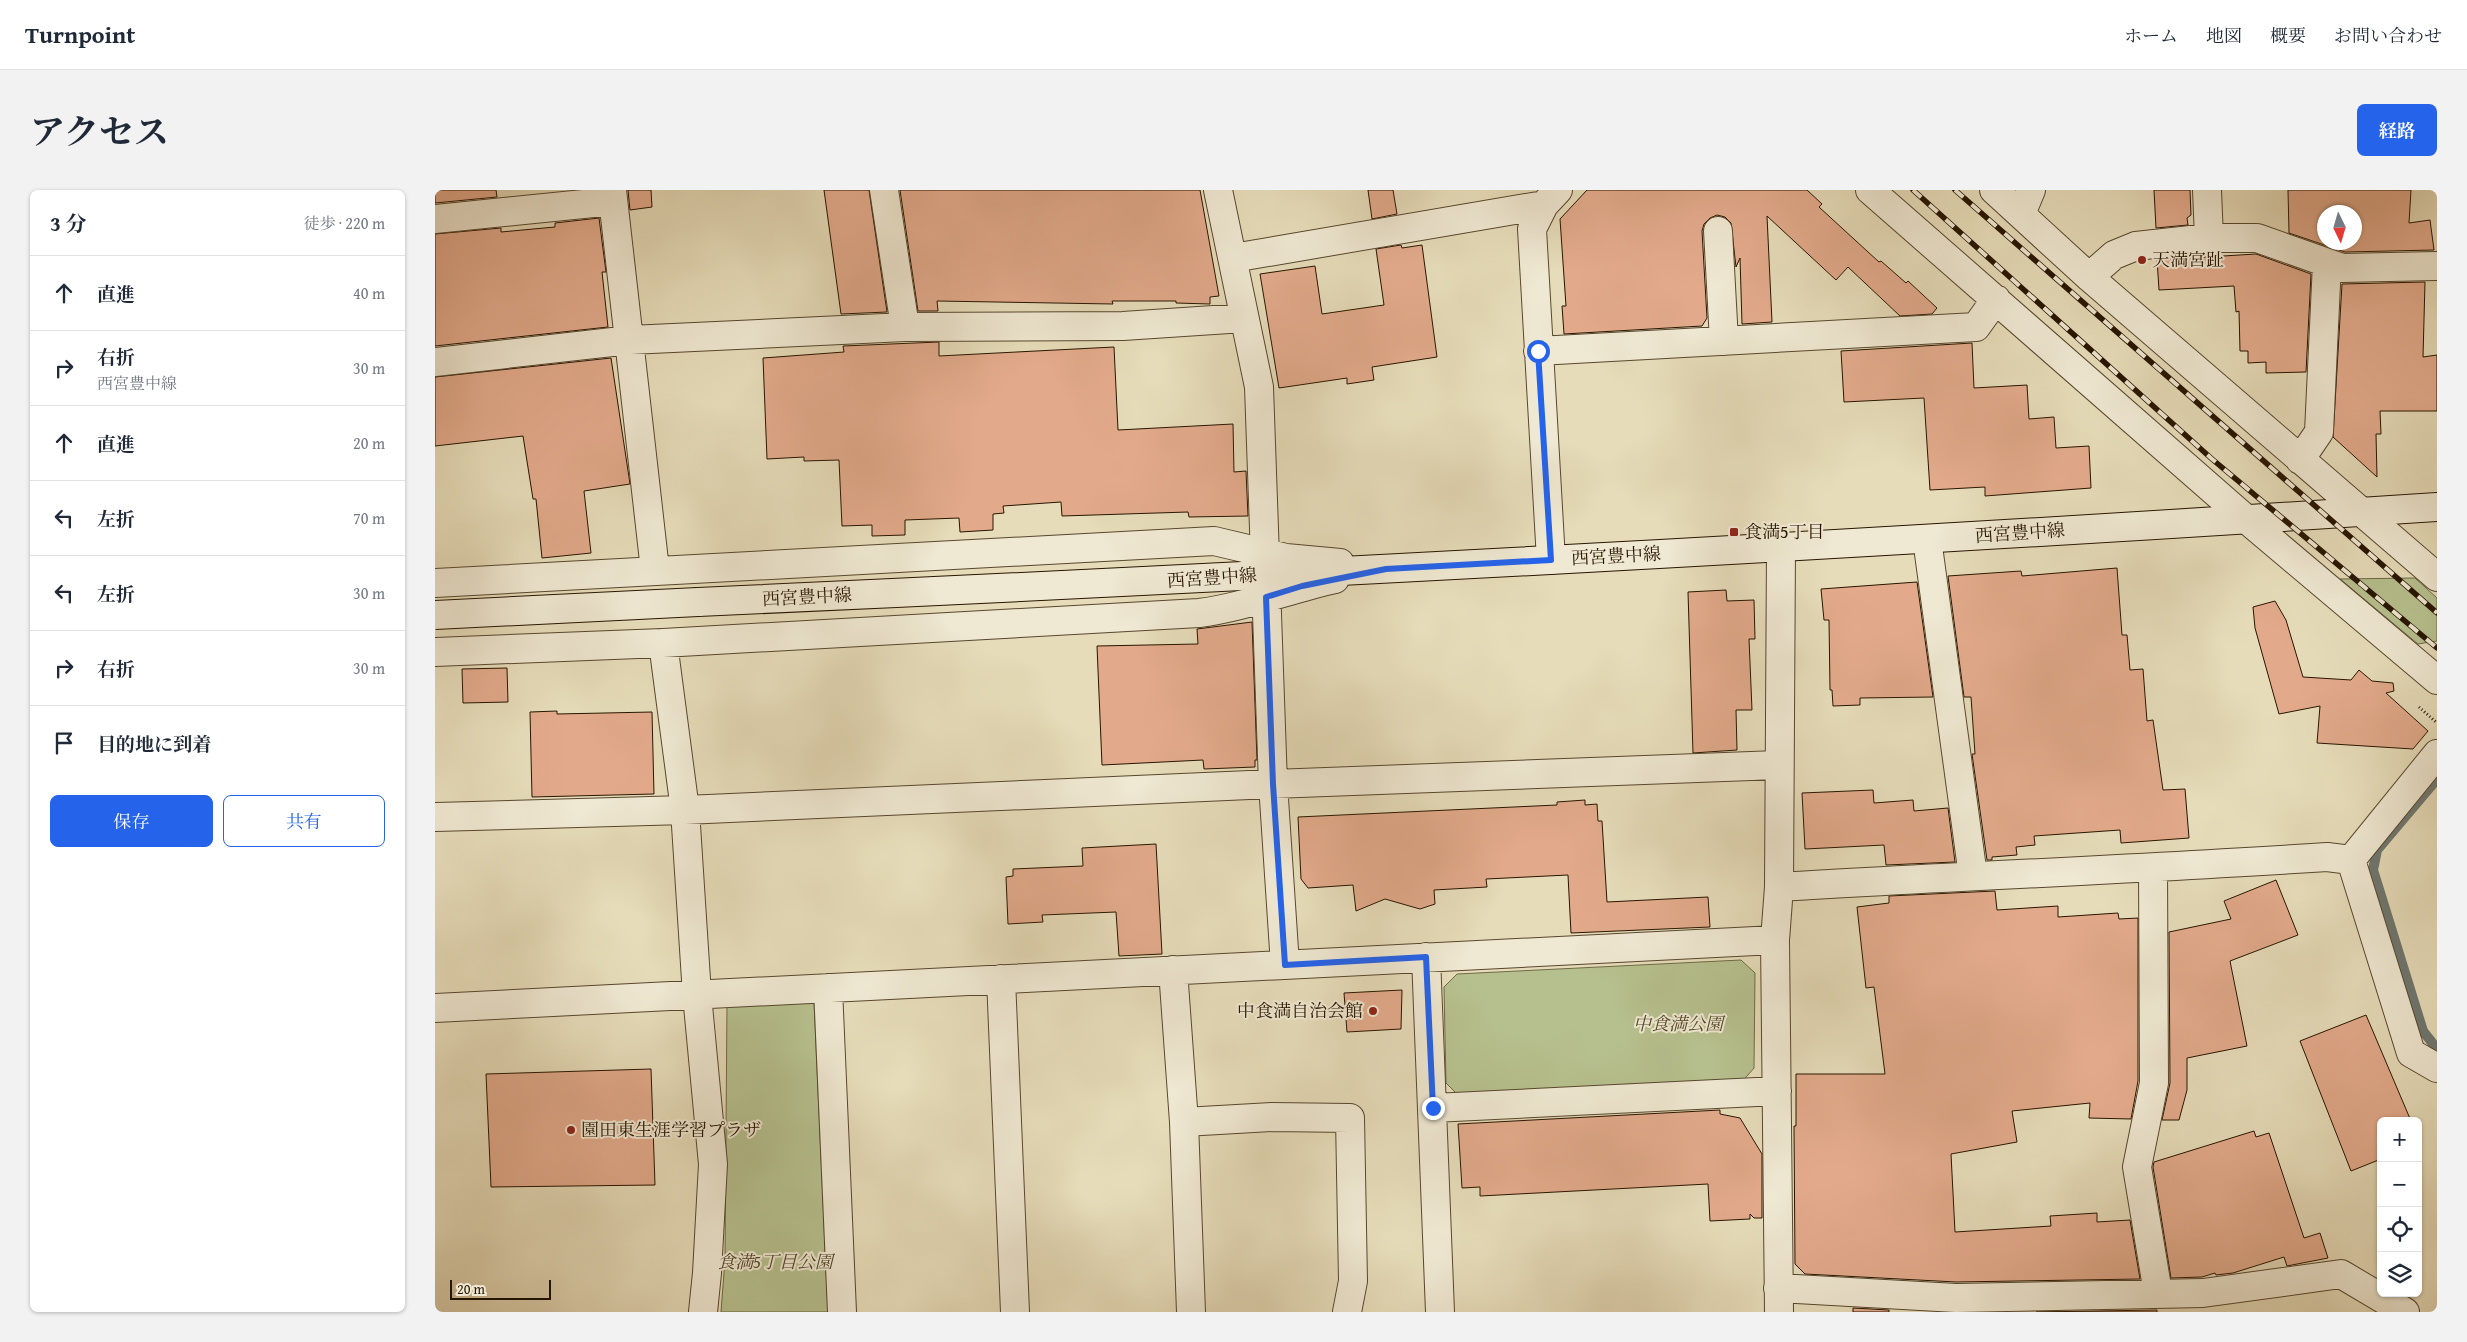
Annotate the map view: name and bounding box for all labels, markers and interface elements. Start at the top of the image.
text: Turnpoint [25,17,135,52]
text: ホーム [2124,22,2178,49]
text: 地図 [2206,22,2242,49]
text: 概要 [2270,22,2306,49]
text: お問い合わせ [2334,22,2442,49]
button: 経路 [2357,104,2437,156]
text: アクセス [30,106,169,157]
north arrow [2317,205,2362,250]
text: 3 分 [50,208,87,239]
text: 徒歩 · 220 m [304,211,385,235]
place label: 天満宮趾 [2152,246,2224,273]
marker: 天満宮趾 [2136,254,2148,266]
icon: ahead [50,279,78,307]
text: 直進 [97,280,135,308]
text: 40 m [353,281,385,305]
route start [1527,340,1550,363]
text: 右折 [97,343,135,371]
icon: right [50,354,78,382]
text: 30 m [353,356,385,380]
text: 西宮豊中線 [97,371,177,395]
icon: ahead [50,429,78,457]
text: 直進 [97,430,135,458]
text: 20 m [353,431,385,455]
icon: left [50,504,78,532]
text: 左折 [97,505,135,533]
text: 70 m [353,506,385,530]
street label: 西宮豊中線 [1974,516,2066,549]
place label: 食満5丁目 [1744,518,1825,545]
marker: 食満5丁目 [1728,526,1740,538]
street label: 西宮豊中線 [1570,540,1662,571]
street label: 西宮豊中線 [1166,561,1258,594]
icon: left [50,579,78,607]
text: 左折 [97,580,135,608]
text: 30 m [353,581,385,605]
street label: 西宮豊中線 [761,581,853,612]
icon: right [50,654,78,682]
text: 右折 [97,655,135,683]
text: 30 m [353,656,385,680]
icon: arrive [50,729,78,757]
text: 目的地に到着 [97,730,211,758]
button: 保存 [50,795,213,847]
button: 共有 [223,795,385,847]
place label: 中食満自治会館 [1237,997,1363,1024]
marker: 中食満自治会館 [1367,1005,1379,1017]
park label: 中食満公園 [1633,1010,1726,1037]
route end [1422,1097,1445,1120]
place label: 園田東生涯学習プラザ [581,1116,761,1143]
map controls [2377,1117,2422,1297]
button: + [2377,1117,2422,1162]
marker: 園田東生涯学習プラザ [565,1124,577,1136]
button: − [2377,1162,2422,1207]
button: locate [2377,1207,2422,1252]
park label: 食満5丁目公園 [717,1248,836,1275]
button: layers [2377,1252,2422,1297]
scale bar [450,1277,551,1300]
text: 20 m [457,1279,485,1299]

